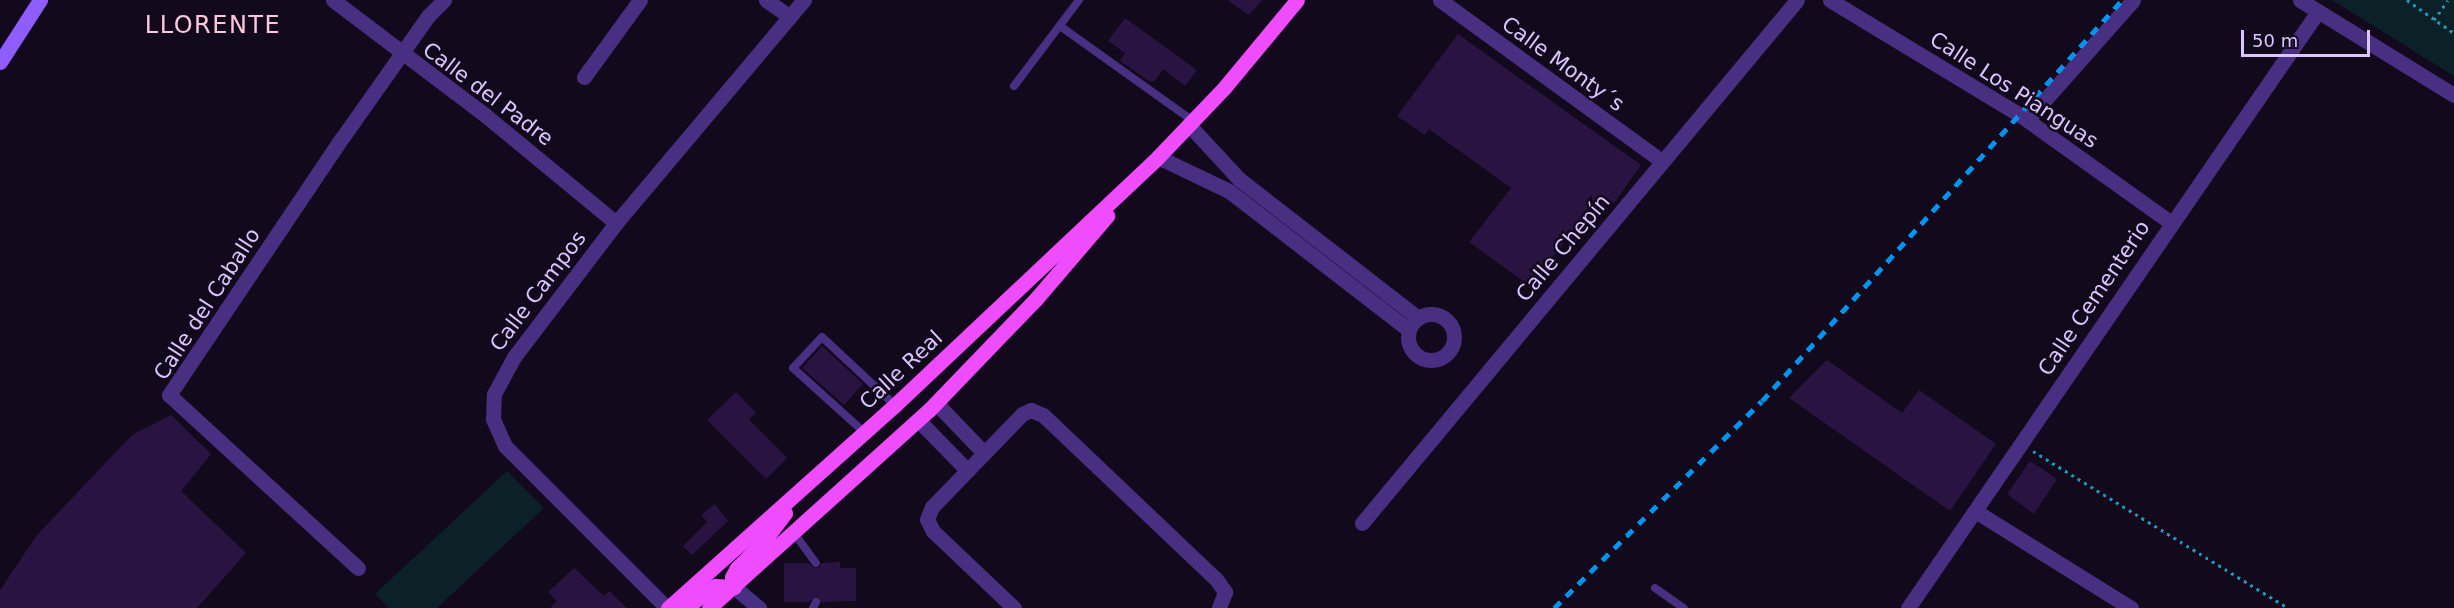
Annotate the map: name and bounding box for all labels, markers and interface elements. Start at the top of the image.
street label: Calle Monty´s [1497,11,1629,117]
district label: LLORENTE [145,12,281,40]
scale bar [2244,18,2373,56]
street label: Calle Los Pianguas [1925,26,2103,154]
text: 50 m [2252,30,2298,51]
street label: Calle del Padre [418,37,558,151]
street label: Calle Chepín [1511,189,1615,307]
street label: Calle Cementerio [2033,216,2155,380]
street label: Calle del Caballo [149,223,265,385]
street label: Calle Campos [485,226,591,356]
street label: Calle Real [854,325,948,415]

